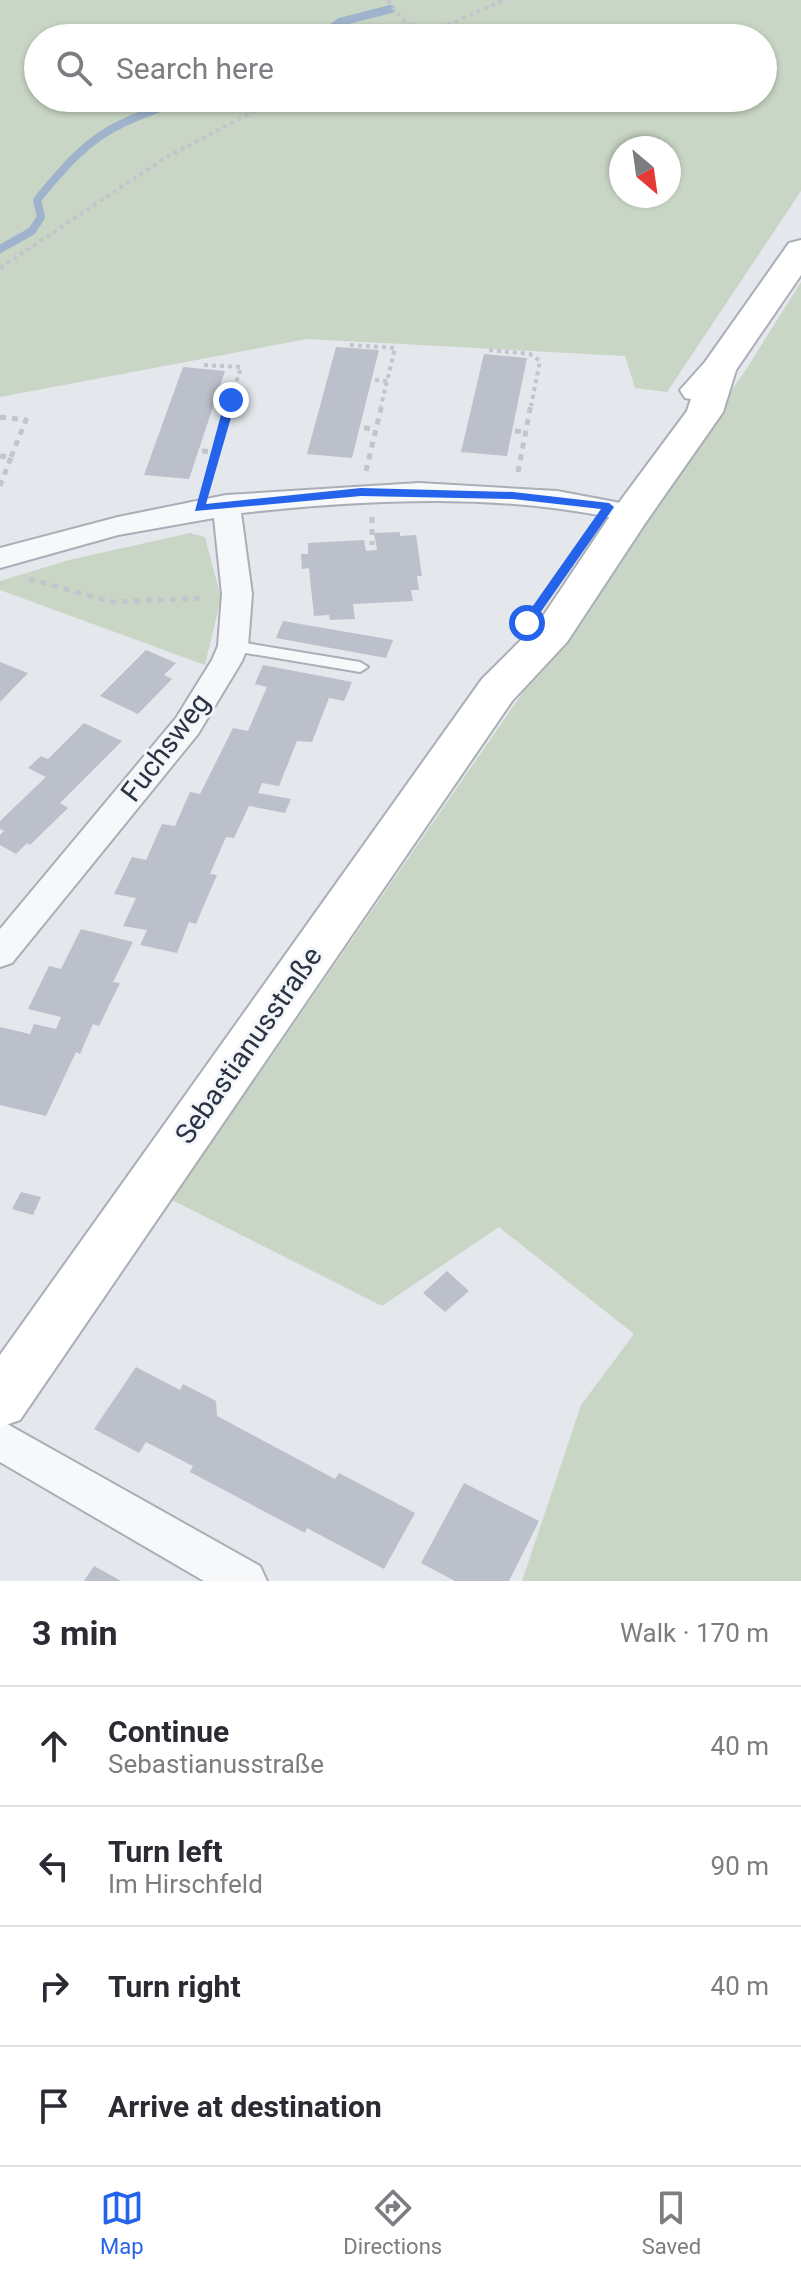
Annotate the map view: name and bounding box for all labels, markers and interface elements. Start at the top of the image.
search box [24,24,777,112]
icon: search [52,46,96,90]
text: Search here [116,51,274,86]
north arrow [609,136,681,208]
route end [213,382,249,418]
route start [509,605,545,641]
street label: Fuchsweg [114,687,217,808]
street label: Sebastianusstraße [168,941,329,1150]
text: 3 min [32,1613,117,1653]
text: Walk · 170 m [620,1618,769,1648]
text: Continue [108,1714,229,1749]
icon: ahead [32,1724,76,1768]
text: 40 m [711,1731,769,1761]
text: Sebastianusstraße [108,1749,324,1779]
text: Turn left [108,1834,223,1869]
icon: left [32,1844,76,1888]
text: 90 m [711,1851,769,1881]
text: Im Hirschfeld [108,1869,263,1899]
icon: right [32,1964,76,2008]
text: Turn right [108,1969,241,2004]
text: 40 m [711,1971,769,2001]
icon: arrive [32,2084,76,2128]
text: Arrive at destination [108,2089,382,2124]
tab: Map [100,2186,144,2259]
tab: Directions [343,2186,442,2259]
tab: Saved [642,2186,701,2259]

